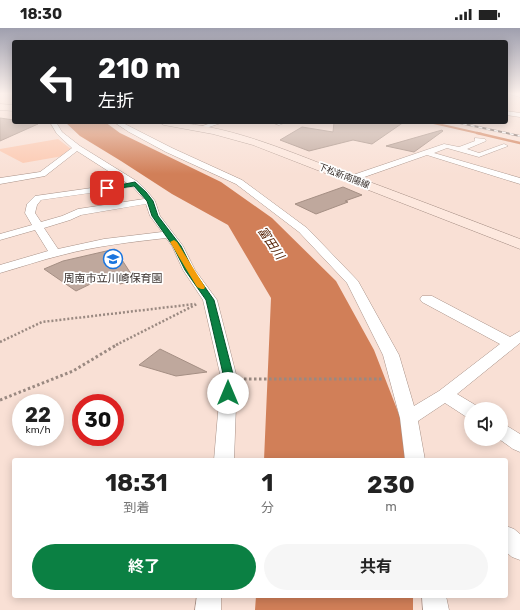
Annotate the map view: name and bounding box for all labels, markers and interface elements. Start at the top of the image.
text: 18:30 [20,5,62,23]
text: 210 m [98,52,181,85]
icon: left [32,56,84,108]
text: 左折 [98,90,134,112]
street label: 下松新南陽線 [317,162,372,191]
pin [90,171,124,205]
icon: arrive [96,177,118,199]
water label: 富田川 [255,224,288,263]
school or university icon: 周南市立川崎保育園 [102,248,124,270]
place label: 周南市立川崎保育園 [64,272,163,285]
position arrow [207,372,249,414]
speed limit sign: 30 [72,394,124,446]
map controls [464,402,508,446]
button: sound [464,402,508,446]
text: 22 [25,403,51,427]
text: km/h [26,424,50,436]
text: 18:31 [105,469,168,497]
text: 1 [261,469,273,497]
text: 230 [367,471,415,499]
text: m [385,499,397,514]
text: 到着 [123,500,149,515]
text: 分 [261,500,274,515]
button: 終了 [32,544,256,590]
button: 共有 [264,544,488,590]

